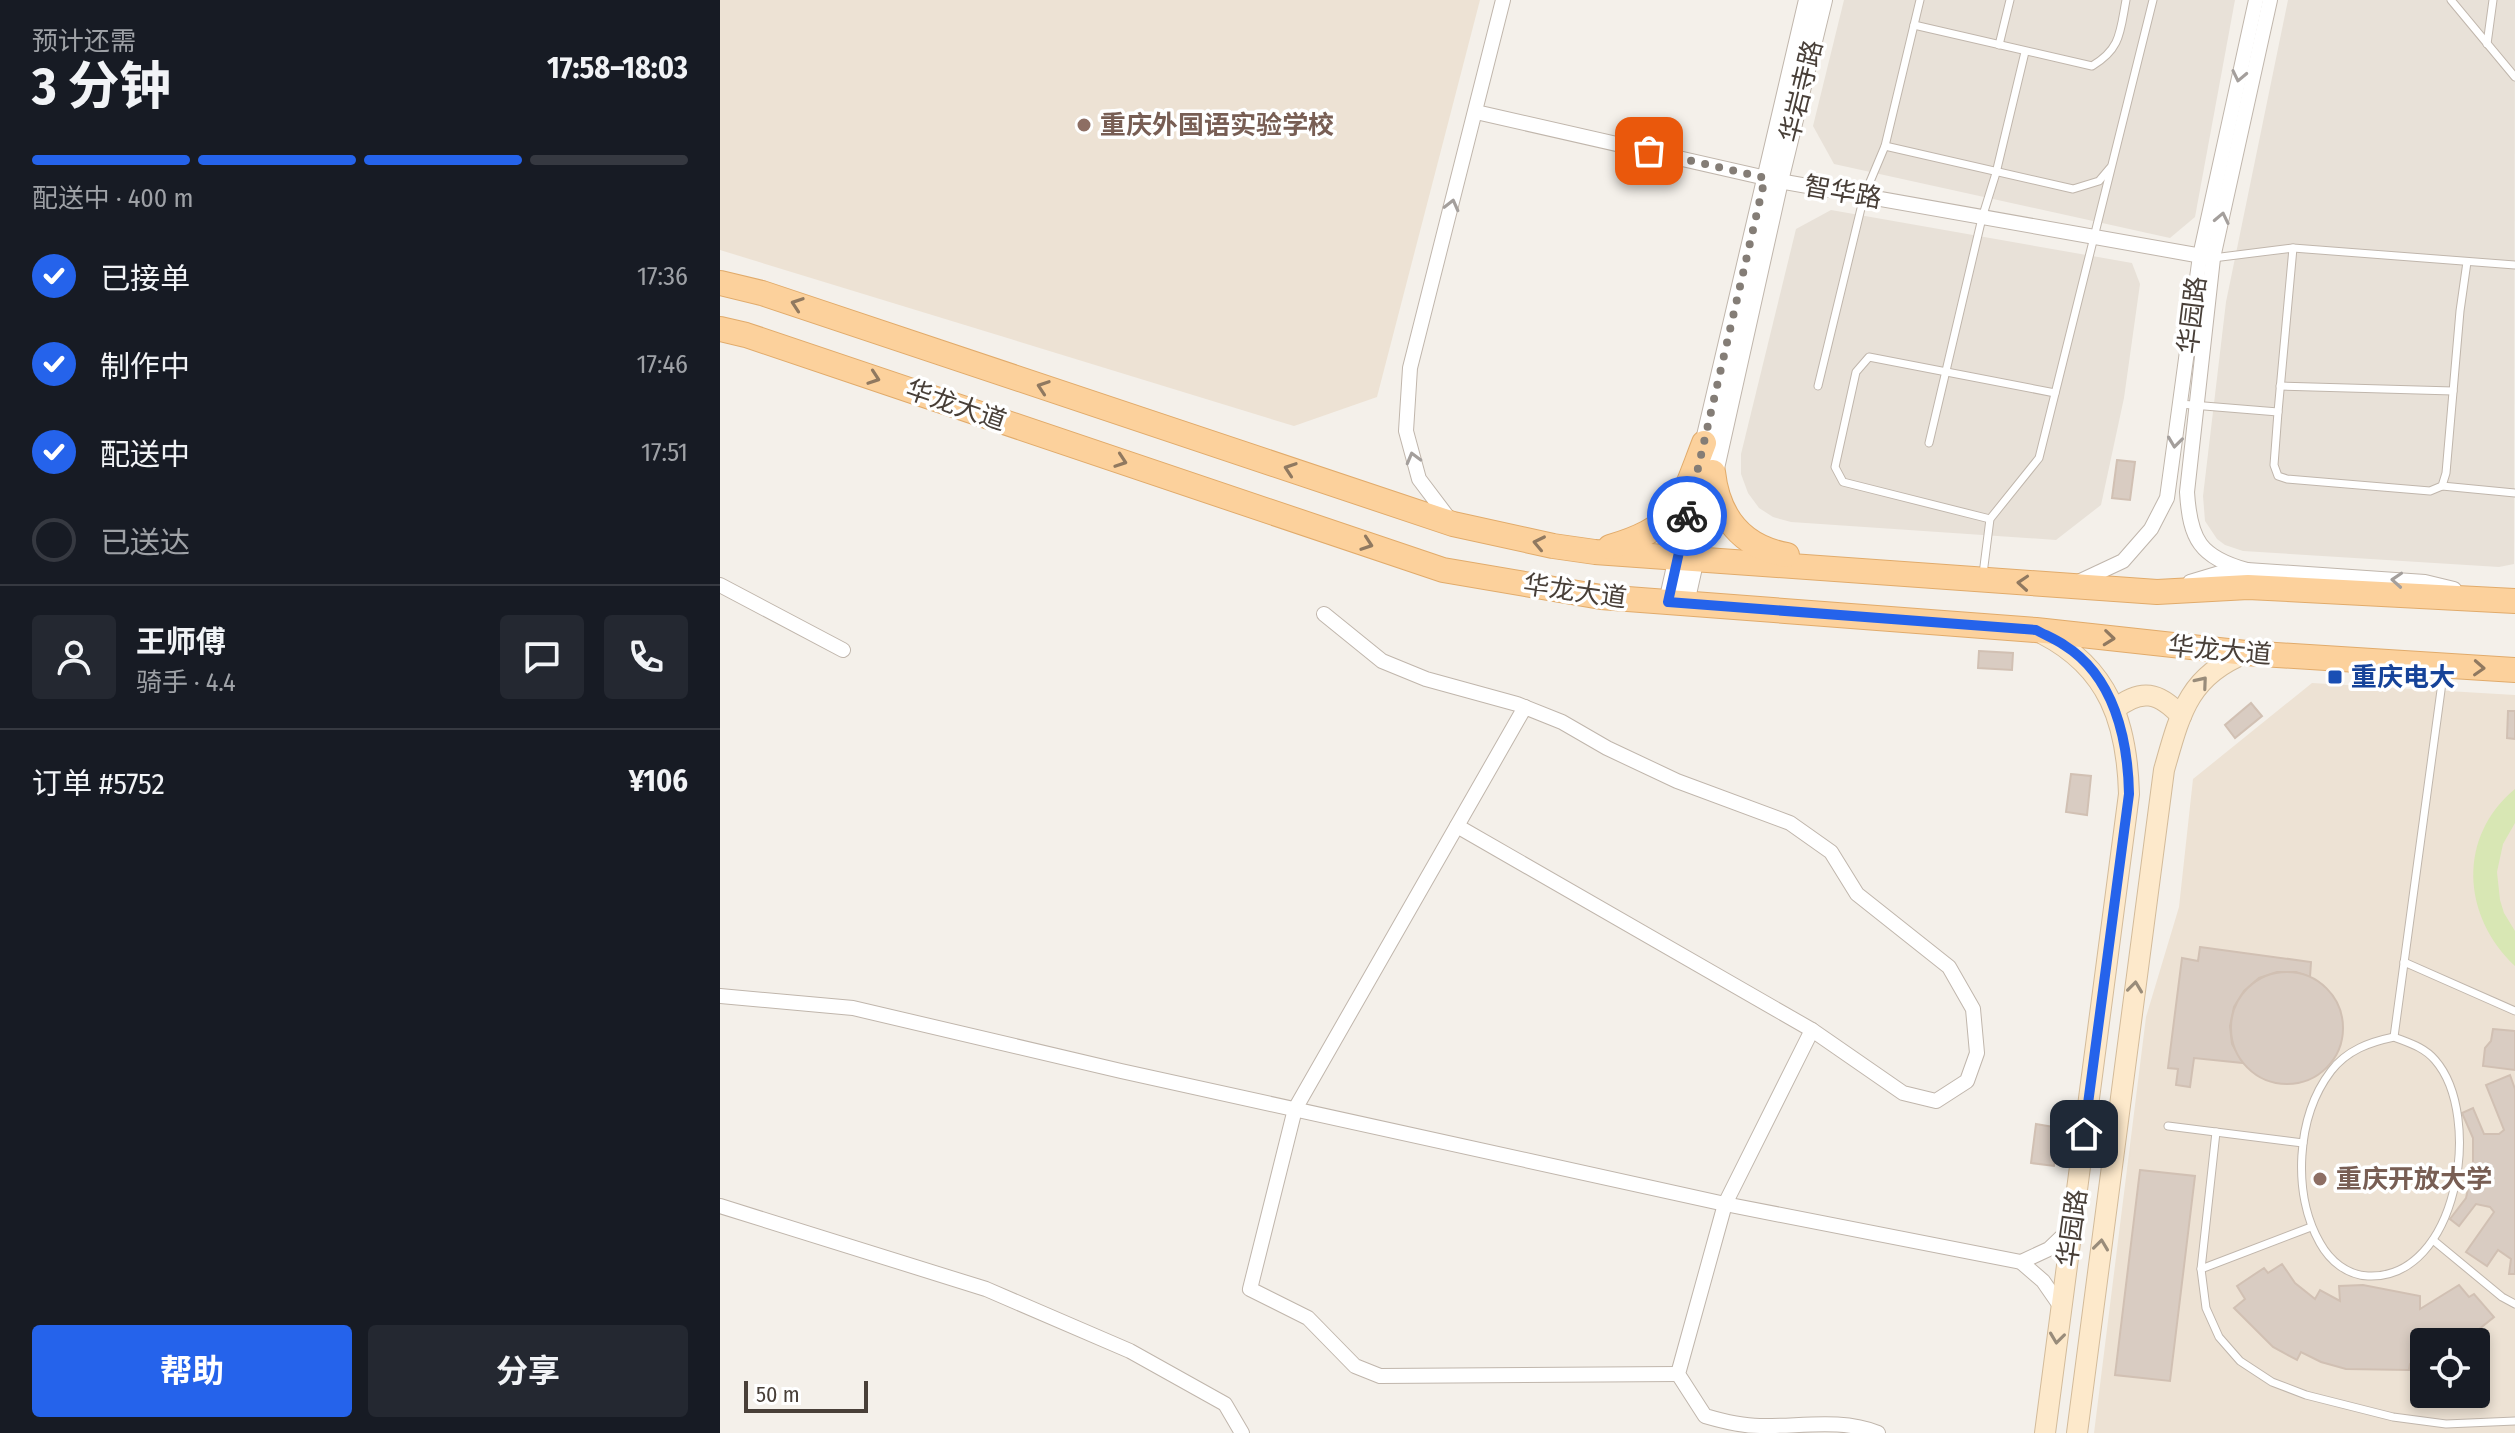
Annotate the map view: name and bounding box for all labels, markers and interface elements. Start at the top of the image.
text: 预计还需 [32,26,136,57]
street label: 华岩寺路 [1774,37,1829,145]
text: 17:58–18:03 [547,50,688,86]
text: 3 分钟 [32,55,171,118]
one-way arrow [2231,69,2248,83]
place label: 重庆外国语实验学校 [1100,110,1334,141]
marker: 重庆外国语实验学校 [1075,116,1093,134]
pin [1615,117,1683,185]
icon: bag [1627,129,1671,173]
street label: 智华路 [1802,170,1884,215]
text: 配送中 · 400 m [32,183,194,214]
one-way arrow [1442,198,1459,212]
one-way arrow [2213,212,2230,225]
icon: check [32,254,76,298]
text: 已接单 [100,261,190,297]
text: 17:36 [637,261,688,292]
street label: 华园路 [2172,274,2213,356]
one-way arrow [790,298,804,314]
icon: check [32,342,76,386]
text: 制作中 [100,349,190,385]
text: 17:46 [636,349,688,380]
one-way arrow [866,369,880,385]
street label: 华龙大道 [902,374,1010,437]
one-way arrow [1037,380,1051,396]
icon: check [32,430,76,474]
one-way arrow [2167,436,2184,449]
text: 配送中 [100,437,190,473]
text: 17:51 [641,437,688,468]
one-way arrow [1113,452,1127,468]
one-way arrow [1406,452,1423,466]
one-way arrow [1283,463,1297,479]
courier [1647,476,1727,556]
icon: bike [1665,494,1709,538]
text: 已送达 [100,525,190,561]
one-way arrow [1359,535,1373,551]
one-way arrow [1533,535,1546,552]
street label: 华龙大道 [1521,569,1629,614]
one-way arrow [2390,572,2403,589]
one-way arrow [2016,575,2029,592]
button: person [32,615,116,699]
button: chat [500,615,584,699]
button: phone [604,615,688,699]
text: 王师傅 [136,624,226,660]
one-way arrow [2103,630,2116,647]
street label: 华龙大道 [2167,631,2273,670]
one-way arrow [2473,659,2486,676]
place label: 重庆电大 [2351,662,2455,693]
text: 骑手 · 4.4 [136,667,236,698]
marker: 重庆电大 [2326,668,2344,686]
one-way arrow [2192,676,2207,691]
text: ¥106 [629,763,688,799]
text: 订单 #5752 [32,766,165,802]
one-way arrow [2126,980,2143,994]
pin [2050,1100,2118,1168]
icon: home [2062,1112,2106,1156]
place label: 重庆开放大学 [2336,1164,2492,1195]
marker: 重庆开放大学 [2311,1170,2329,1188]
street label: 华园路 [2052,1187,2093,1269]
one-way arrow [2093,1238,2110,1251]
button: 帮助 [32,1325,352,1417]
button: 分享 [368,1325,688,1417]
map controls [2410,1328,2490,1408]
button: locate [2410,1328,2490,1408]
one-way arrow [2049,1331,2066,1345]
scale bar [744,1377,868,1413]
text: 50 m [756,1381,800,1408]

